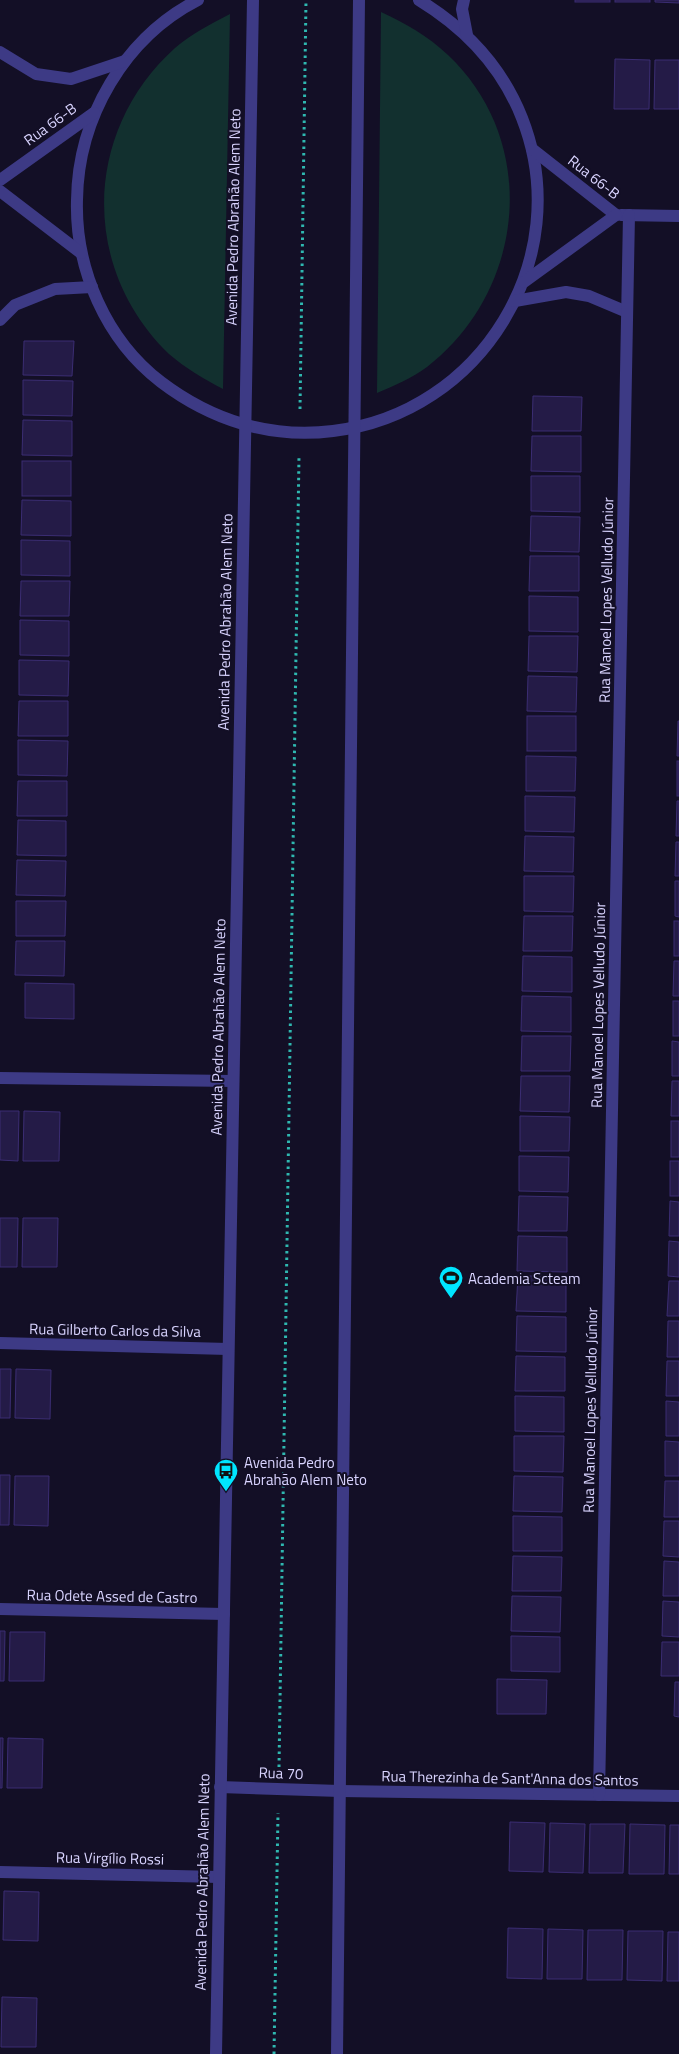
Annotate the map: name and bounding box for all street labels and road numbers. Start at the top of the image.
street label: Rua 66-B [19,97,81,151]
street label: Avenida Pedro Abrahão Alem Neto [220,108,246,326]
street label: Rua 66-B [563,149,625,205]
street label: Rua Manoel Lopes Velludo Júnior [593,497,619,703]
street label: Avenida Pedro Abrahão Alem Neto [212,513,238,731]
street label: Rua Manoel Lopes Velludo Júnior [585,902,611,1108]
street label: Avenida Pedro Abrahão Alem Neto [205,918,231,1136]
street label: Rua Manoel Lopes Velludo Júnior [577,1307,603,1513]
street label: Rua Gilberto Carlos da Silva [29,1317,202,1343]
street label: Rua Odete Assed de Castro [26,1583,198,1609]
street label: Rua 70 [258,1761,304,1785]
street label: Rua Therezinha de Sant'Anna dos Santos [381,1764,639,1792]
street label: Avenida Pedro Abrahão Alem Neto [189,1773,215,1991]
street label: Rua Virgílio Rossi [56,1846,164,1870]

